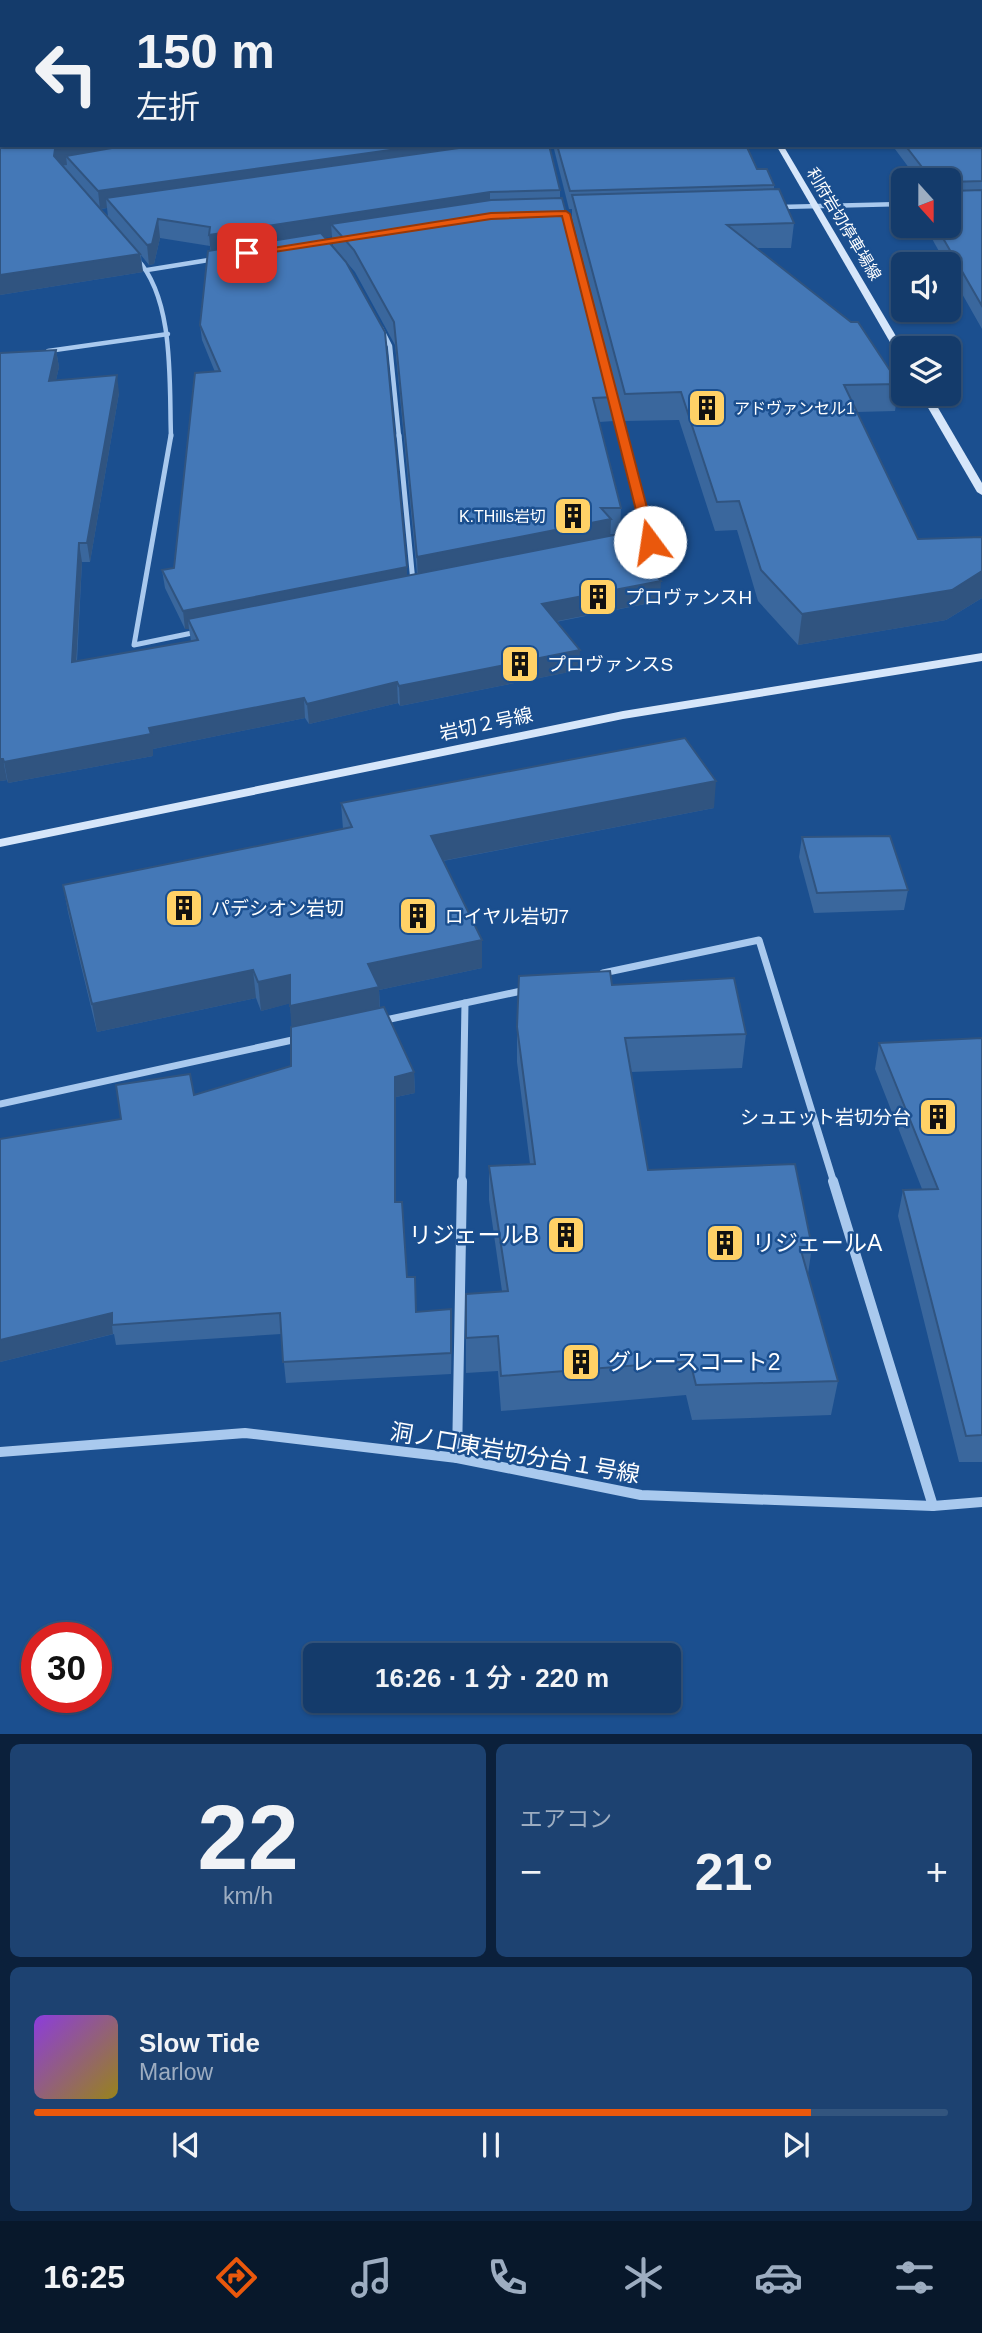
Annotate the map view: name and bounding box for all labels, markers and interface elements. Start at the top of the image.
text: 150 m [136,24,275,78]
icon: left [21,28,112,119]
text: 左折 [136,89,200,125]
street label: 利府岩切停車場線 [804,165,884,283]
north arrow [891,168,961,238]
map controls [891,168,961,406]
pin [217,223,277,283]
icon: arrive [228,234,266,272]
button: sound [891,252,961,322]
button: layers [891,336,961,406]
building icon: アドヴァンセル1 [686,387,728,429]
place label: アドヴァンセル1 [734,400,855,417]
building icon: K.THills岩切 [552,495,594,537]
position arrow [613,505,687,579]
place label: K.THills岩切 [459,508,546,525]
building icon: プロヴァンスH [577,576,619,618]
place label: プロヴァンスH [625,587,752,608]
building icon: プロヴァンスS [499,643,541,685]
place label: プロヴァンスS [547,654,673,675]
street label: 岩切２号線 [437,704,535,744]
building icon: パデシオン岩切 [163,887,205,929]
building icon: ロイヤル岩切7 [397,895,439,937]
place label: パデシオン岩切 [211,898,344,919]
place label: ロイヤル岩切7 [445,906,569,927]
building icon: シュエット岩切分台 [917,1096,959,1138]
place label: シュエット岩切分台 [740,1107,911,1128]
building icon: リジェールB [545,1214,587,1256]
place label: リジェールB [409,1222,539,1248]
building icon: リジェールA [704,1222,746,1264]
place label: リジェールA [752,1230,883,1256]
building icon: グレースコート2 [560,1341,602,1383]
place label: グレースコート2 [608,1349,781,1375]
street label: 洞ノ口東岩切分台１号線 [388,1418,642,1488]
speed limit sign: 30 [21,1622,112,1713]
text: 16:26 · 1 分 · 220 m [375,1663,609,1693]
text: 22 [197,1787,299,1888]
text: エアコン [520,1806,612,1832]
text: 21° [695,1843,773,1901]
text: − [520,1851,542,1893]
text: + [926,1851,948,1893]
text: km/h [223,1883,273,1909]
text: Slow Tide [139,2028,260,2058]
text: Marlow [139,2059,213,2085]
icon: previous [167,2126,205,2164]
icon: pause [472,2126,510,2164]
icon: next [777,2126,815,2164]
icon: directions [212,2253,261,2302]
icon: music [347,2253,396,2302]
icon: phone [483,2253,532,2302]
icon: climate [619,2253,668,2302]
icon: car [754,2253,803,2302]
icon: filters [890,2253,939,2302]
text: 16:25 [43,2259,125,2295]

